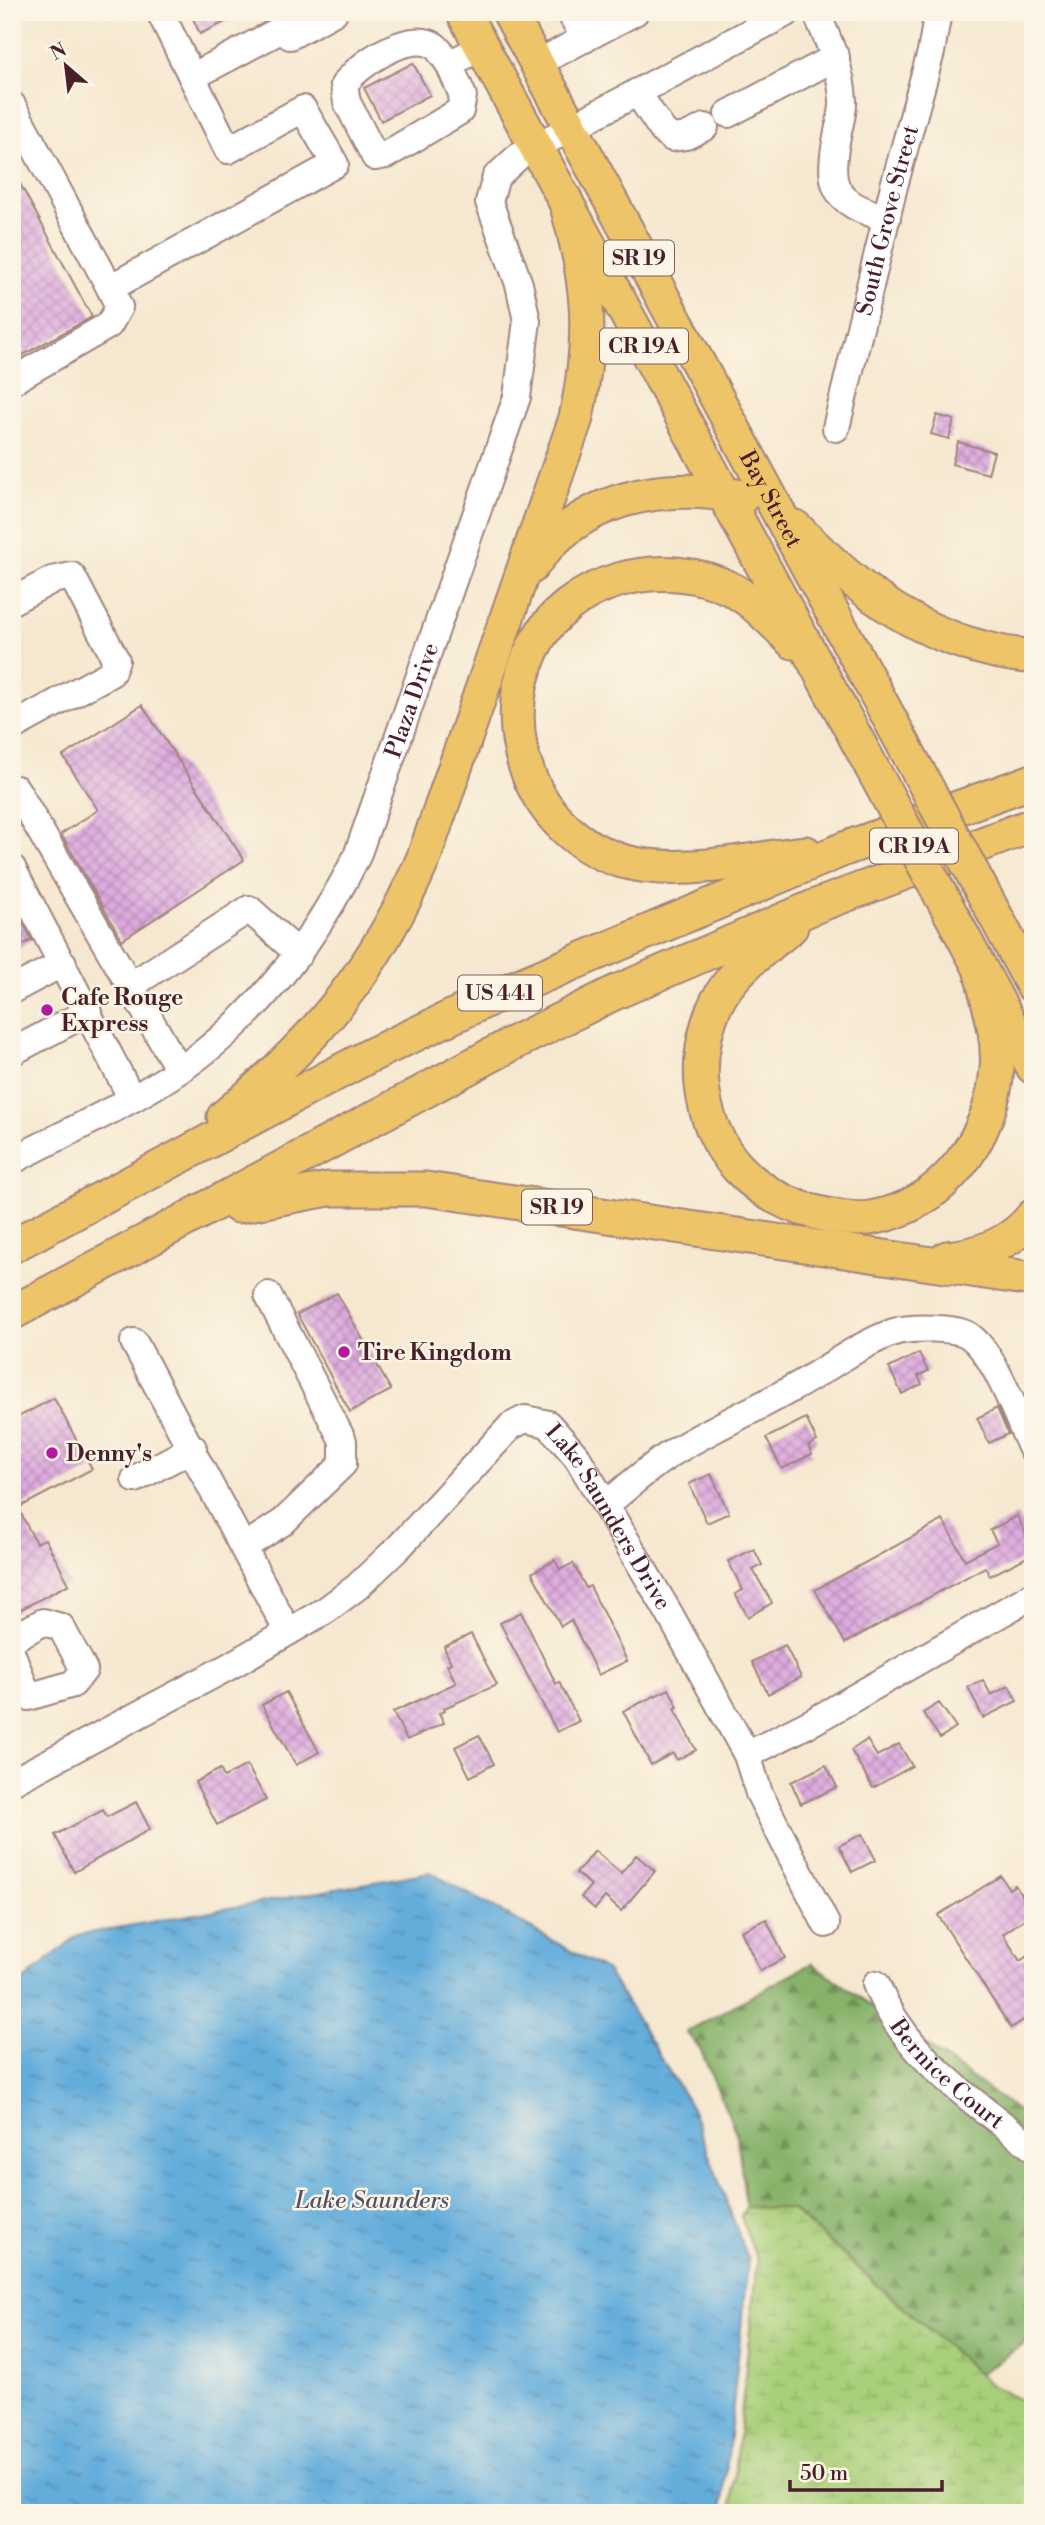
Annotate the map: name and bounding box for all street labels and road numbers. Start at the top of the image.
street label: South Grove Street [850,122,925,318]
road number: SR 19 [604,240,674,276]
road number: CR 19A [600,328,688,364]
street label: Bay Street [732,445,808,553]
street label: Plaza Drive [379,639,445,762]
road number: CR 19A [870,828,958,864]
road number: US 441 [458,976,542,1010]
road number: SR 19 [522,1190,592,1224]
street label: Lake Saunders Drive [539,1418,677,1615]
street label: Bernice Court [883,2013,1009,2135]

